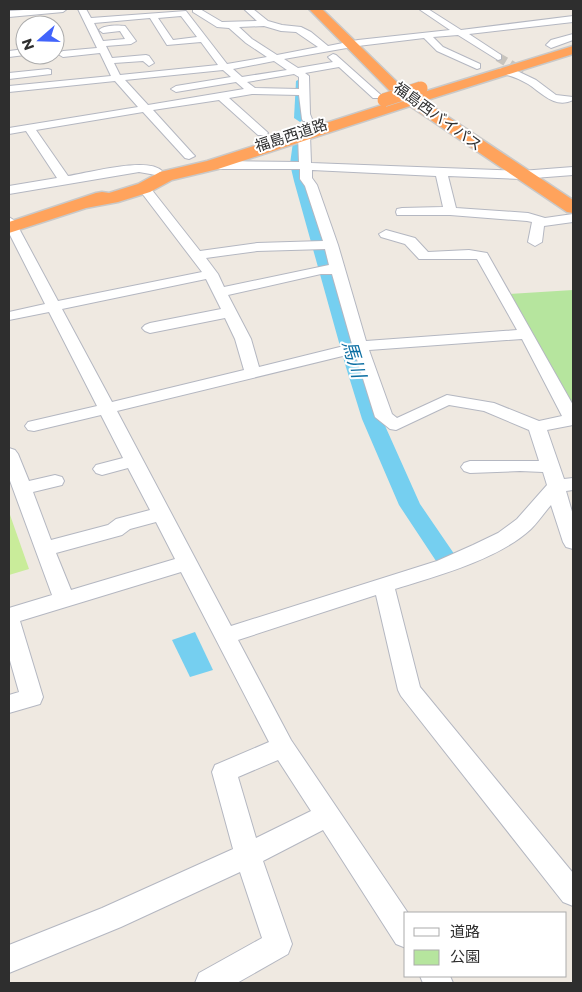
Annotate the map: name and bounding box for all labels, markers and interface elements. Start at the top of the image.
north arrow [15,15,65,65]
text: N [17,36,38,53]
street label: 福島西バイパス [390,78,486,154]
street label: 福島西道路 [252,114,330,156]
water label: 馬川 [337,337,371,382]
legend [404,912,567,977]
text: 道路 [450,922,480,941]
text: 公園 [450,947,480,966]

